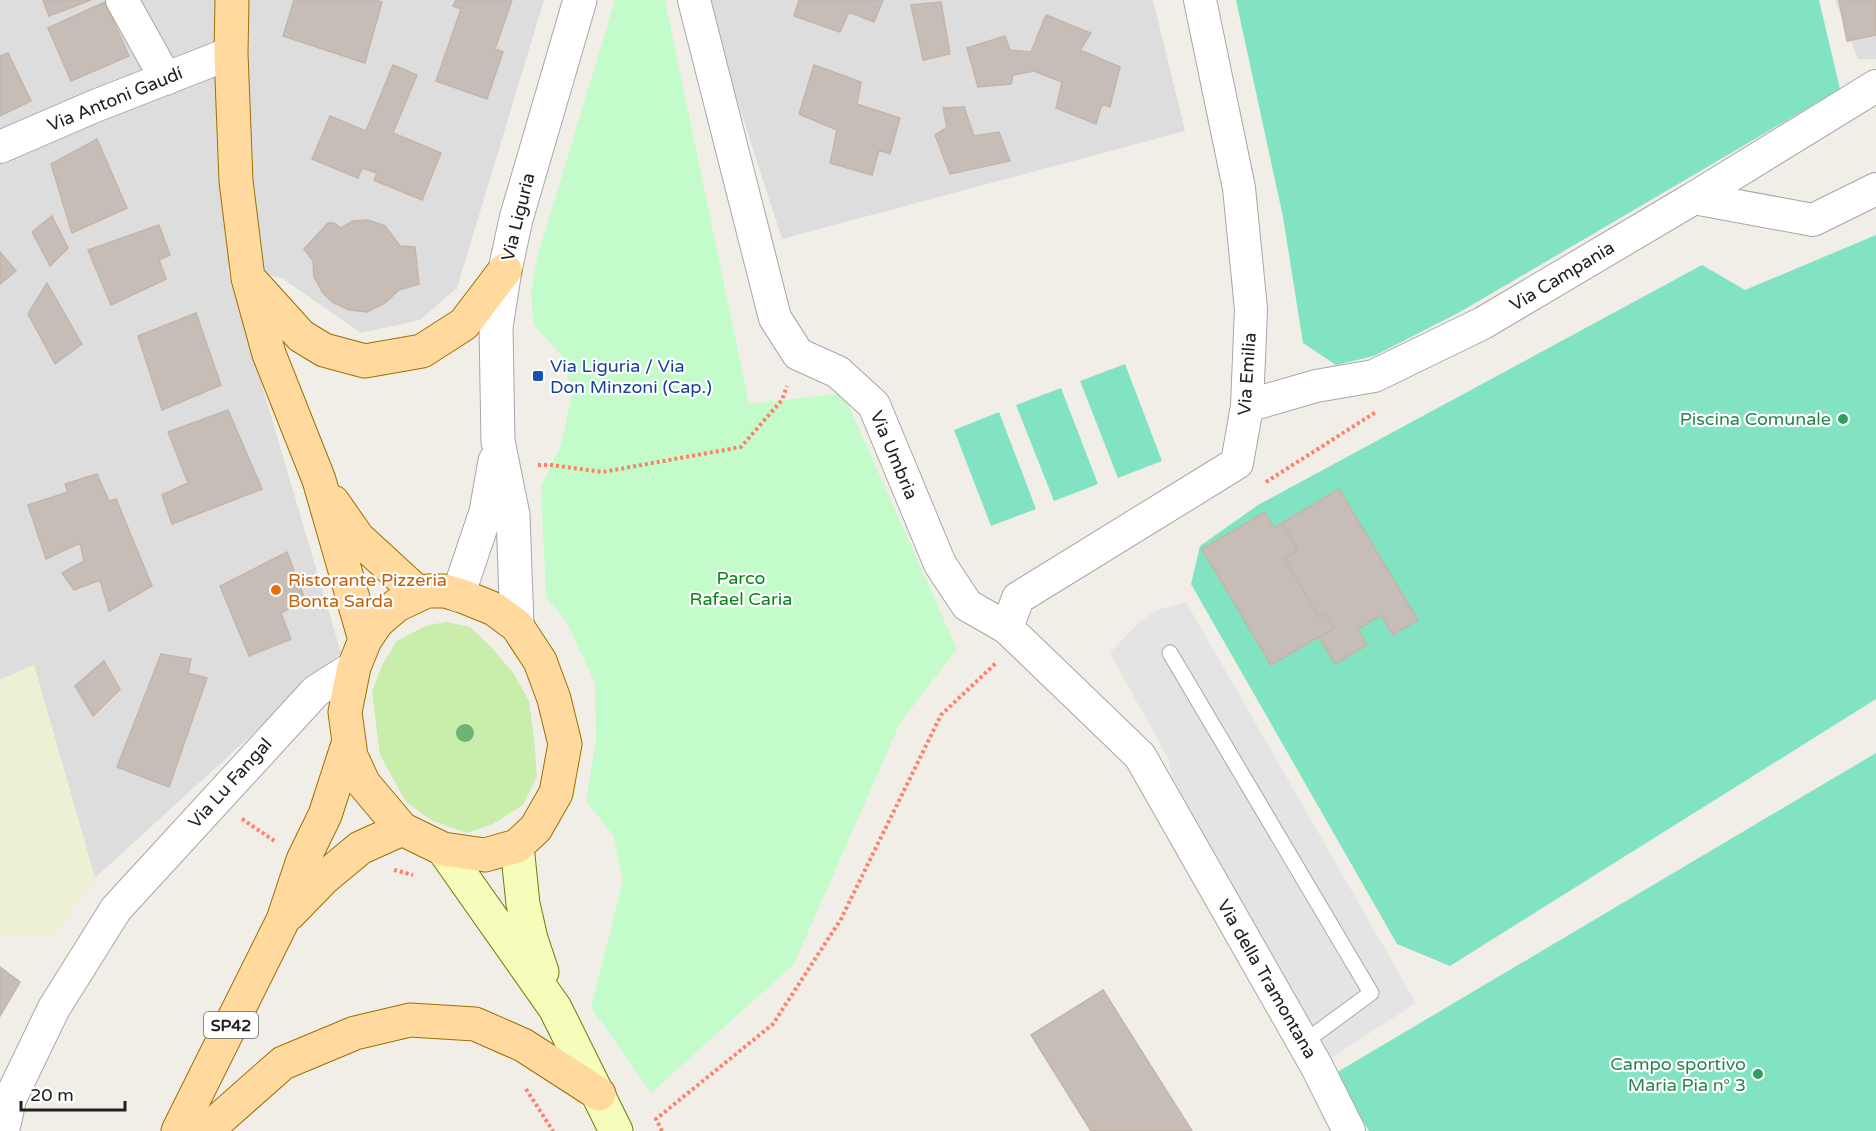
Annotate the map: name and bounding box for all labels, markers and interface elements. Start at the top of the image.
street label: Via Antoni Gaudí [44,62,186,136]
street label: Via Liguria [496,171,540,263]
street label: Via Campania [1506,236,1618,316]
street label: Via Emilia [1233,332,1261,416]
place label: Via Liguria / Via Don Minzoni (Cap.) [550,355,712,398]
marker: Via Liguria / Via Don Minzoni (Cap.) [531,369,545,383]
street label: Via Umbria [865,407,923,503]
place label: Piscina Comunale [1680,408,1831,430]
marker: Piscina Comunale [1836,412,1850,426]
park label: Parco Rafael Caria [690,567,792,610]
place label: Ristorante Pizzeria Bonta Sarda [288,569,447,612]
marker: Ristorante Pizzeria Bonta Sarda [269,583,283,597]
street label: Via Lu Fangal [184,733,276,833]
street label: Via della Tramontana [1212,896,1322,1062]
road number: SP42 [204,1012,258,1038]
place label: Campo sportivo Maria Pia n° 3 [1610,1053,1746,1096]
marker: Campo sportivo Maria Pia n° 3 [1751,1067,1765,1081]
scale bar [21,1074,124,1112]
text: 20 m [30,1084,74,1106]

